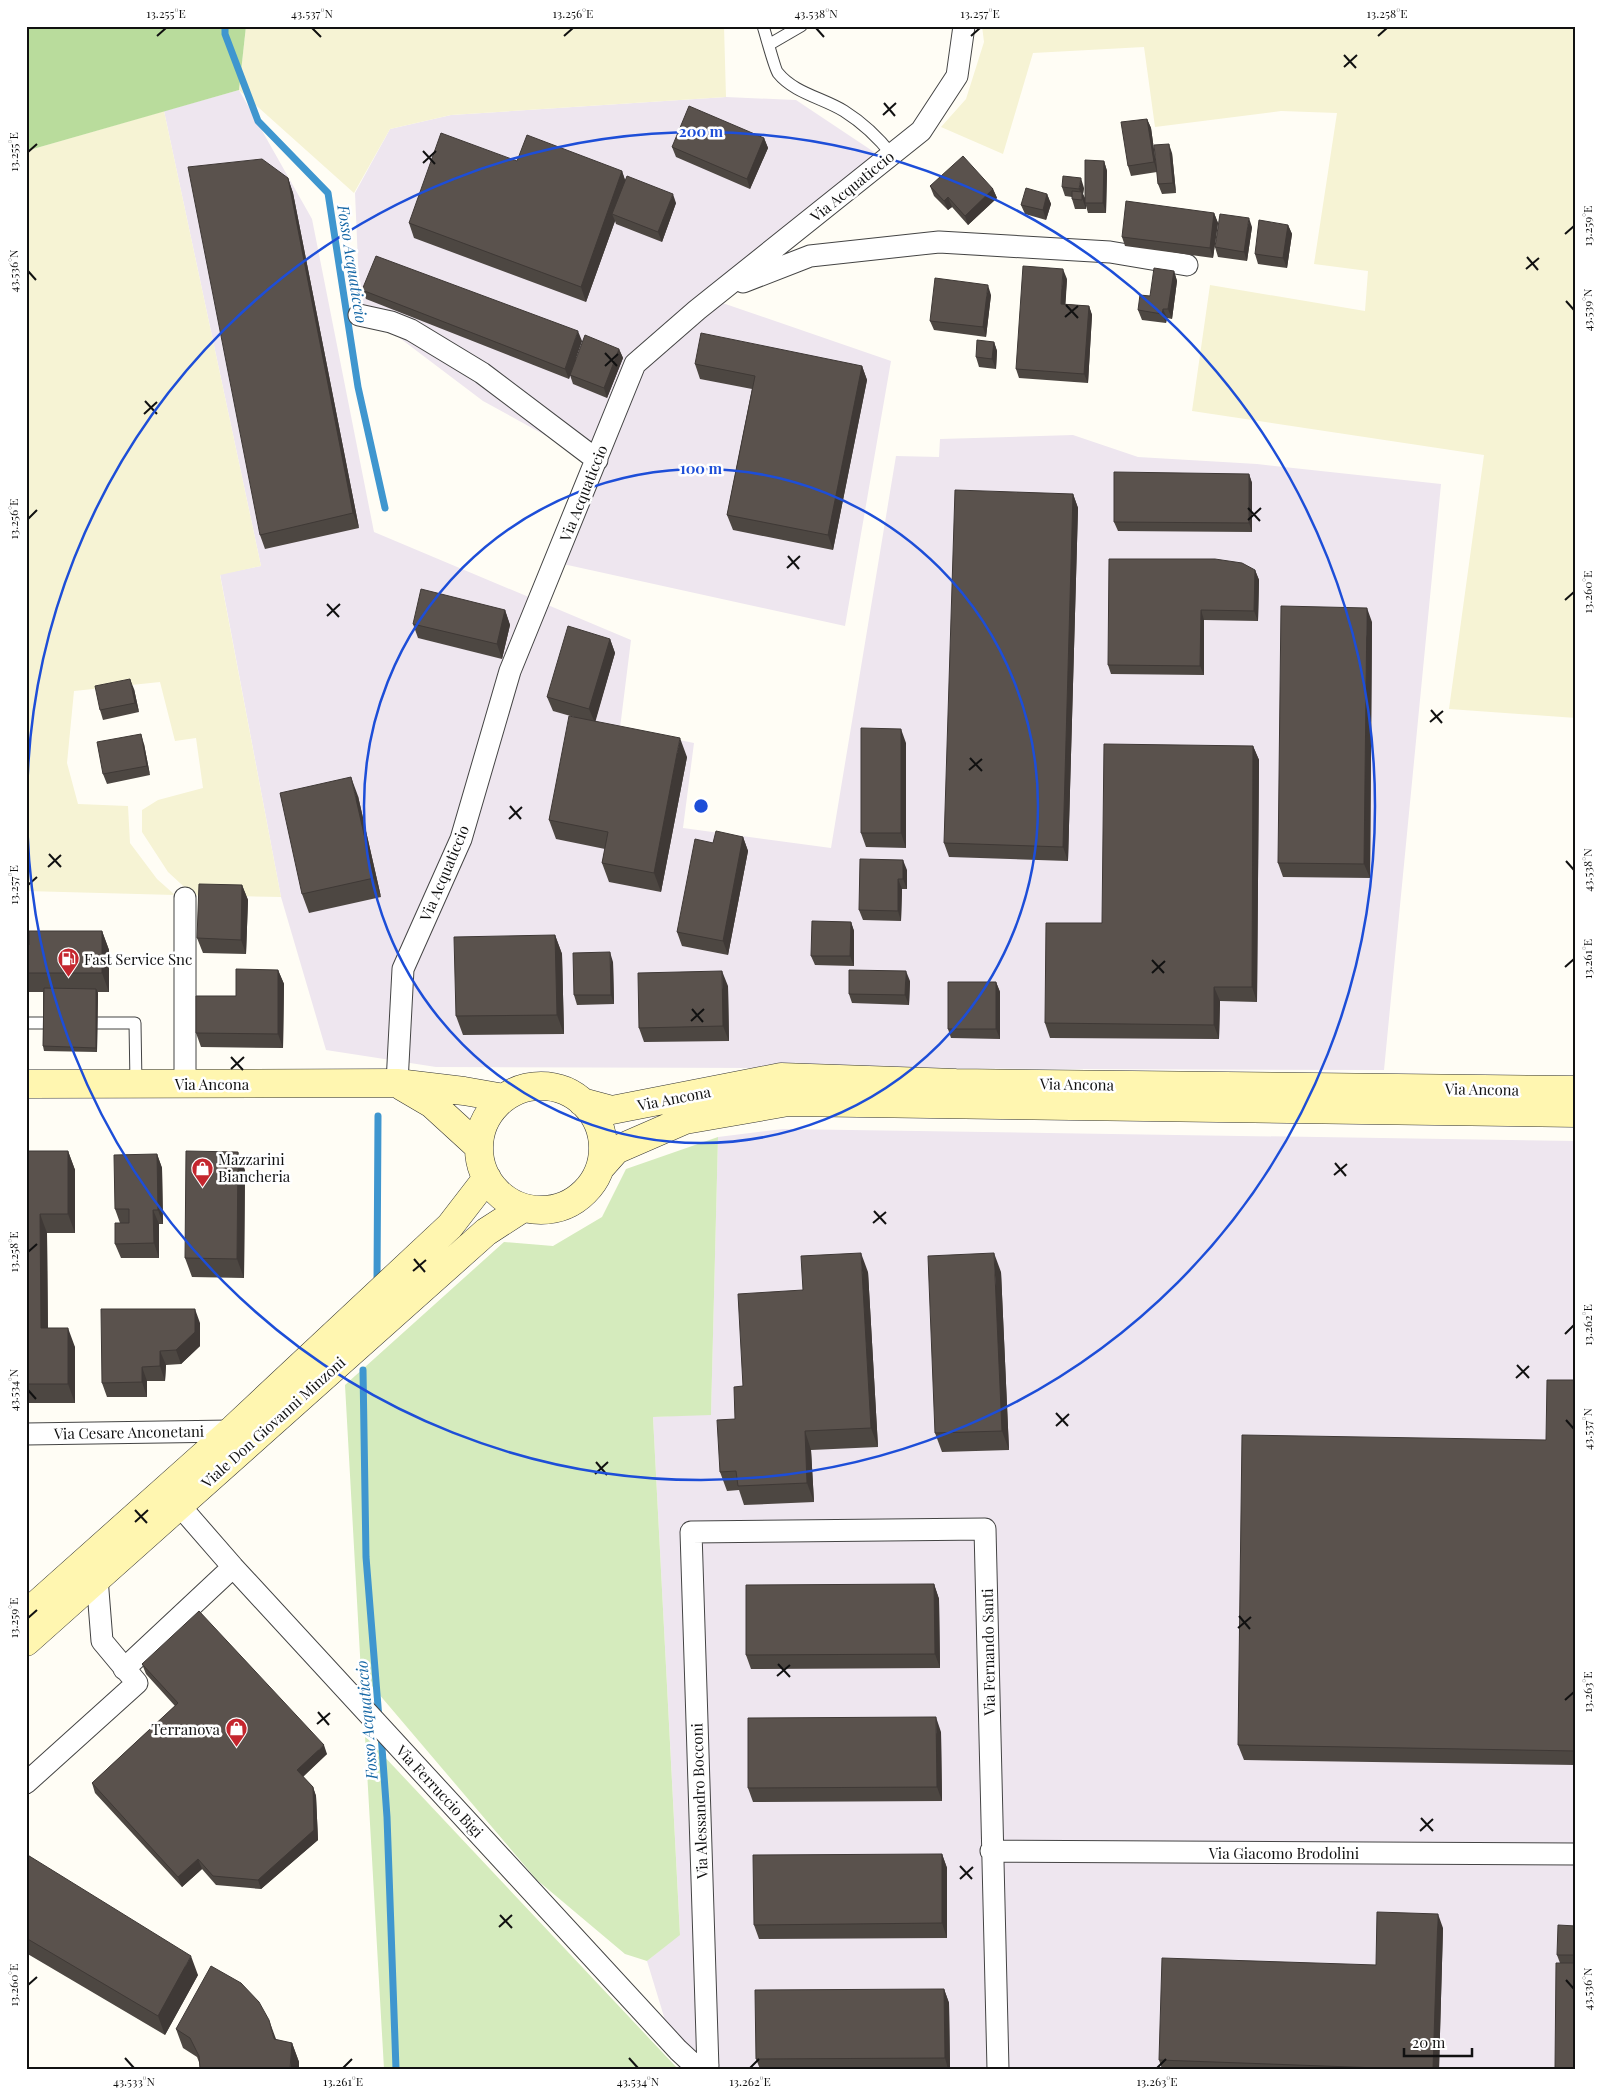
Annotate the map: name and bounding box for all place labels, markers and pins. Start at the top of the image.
centre of rings [692,797,710,815]
fuel station icon: Fast Service Snc [56,947,80,978]
place label: Fast Service Snc [84,949,192,969]
place label: Mazzarini Biancheria [218,1149,291,1186]
shop icon: Mazzarini Biancheria [190,1156,214,1187]
shop icon: Terranova [224,1717,248,1748]
place label: Terranova [151,1719,221,1739]

